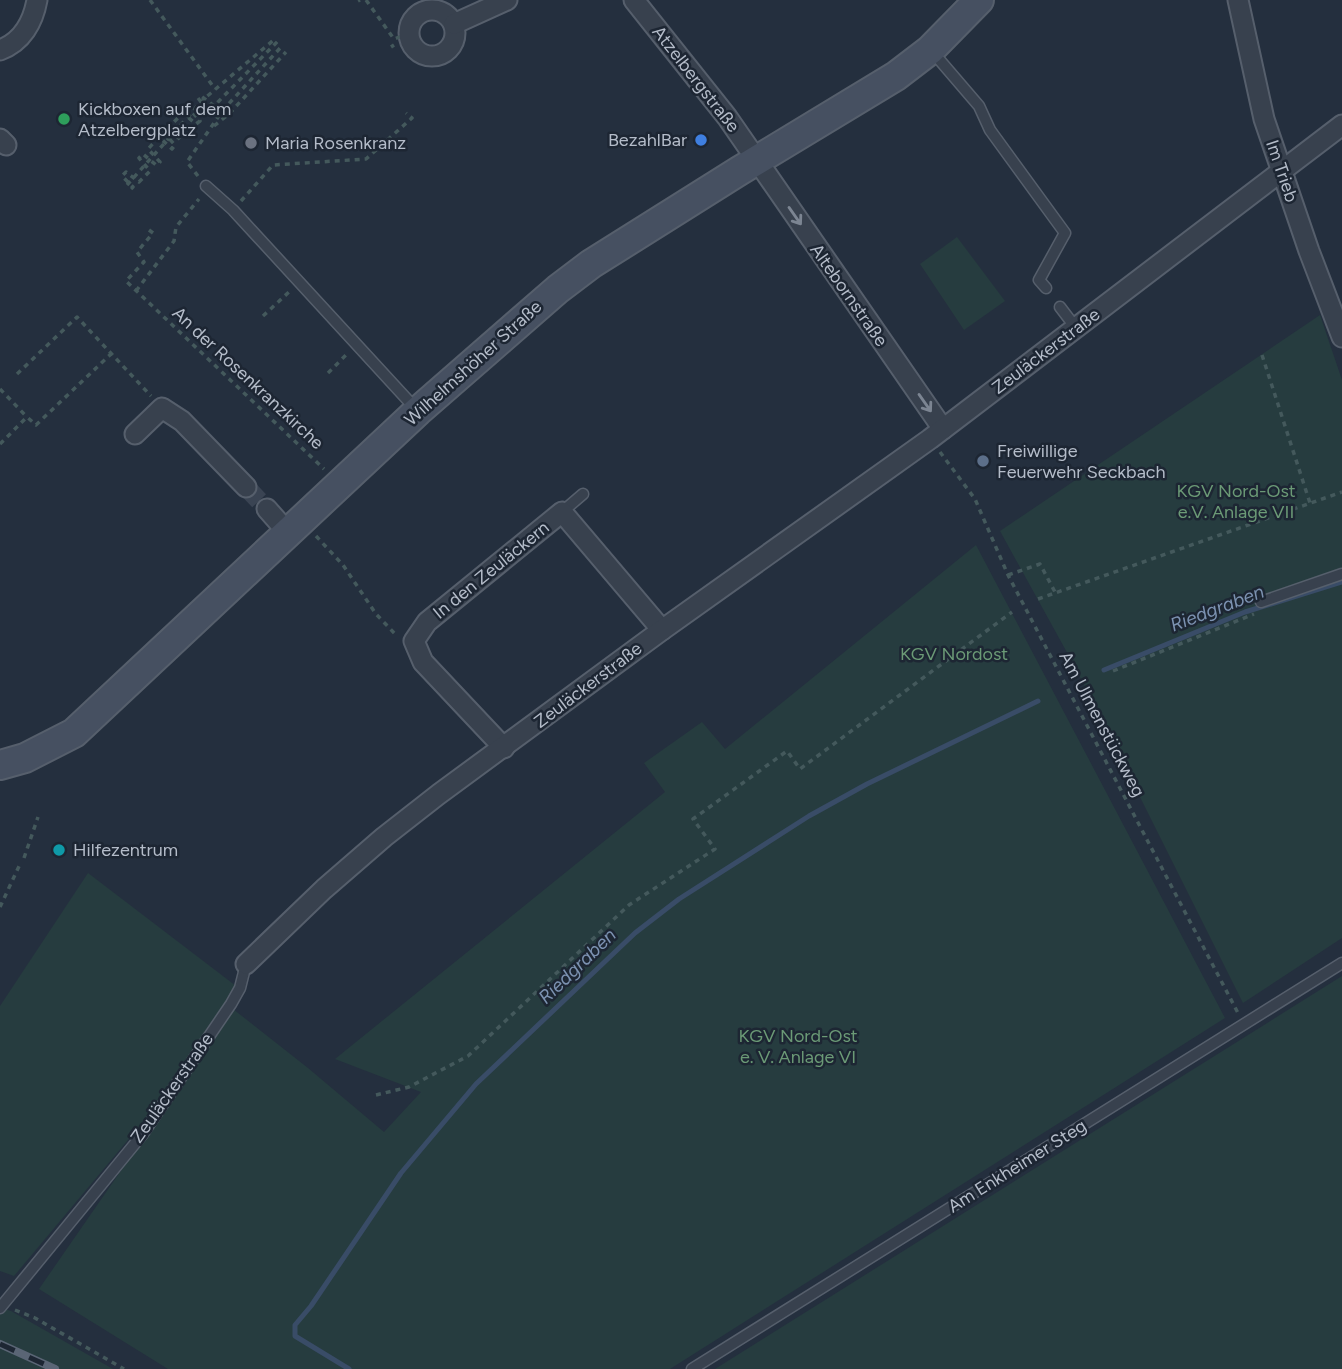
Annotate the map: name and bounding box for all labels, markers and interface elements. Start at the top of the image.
street label: Atzelbergstraße [648,21,745,137]
place label: Kickboxen auf dem Atzelbergplatz [78,98,231,141]
marker: Kickboxen auf dem Atzelbergplatz [56,111,72,127]
place label: BezahlBar [608,129,687,151]
place label: Maria Rosenkranz [265,132,406,154]
marker: BezahlBar [693,132,709,148]
marker: Maria Rosenkranz [243,135,259,151]
street label: Im Trieb [1261,137,1303,205]
one-way arrow [788,206,802,225]
street label: Altebornstraße [805,239,893,351]
street label: Wilhelmshöher Straße [400,296,546,430]
street label: An der Rosenkranzkirche [168,302,328,454]
street label: Zeuläckerstraße [988,303,1104,399]
one-way arrow [918,393,932,412]
place label: Freiwillige Feuerwehr Seckbach [997,440,1166,483]
marker: Freiwillige Feuerwehr Seckbach [975,453,991,469]
park label: KGV Nord-Ost e.V. Anlage VII [1176,480,1296,523]
street label: In den Zeuläckern [429,516,553,624]
water label: Riedgraben [1167,579,1268,636]
street label: Zeuläckerstraße [530,637,646,733]
park label: KGV Nordost [900,643,1008,665]
street label: Am Ulmenstückweg [1054,647,1150,801]
place label: Hilfezentrum [73,839,178,861]
marker: Hilfezentrum [51,842,67,858]
water label: Riedgraben [533,923,621,1009]
park label: KGV Nord-Ost e. V. Anlage VI [738,1025,858,1068]
street label: Zeuläckerstraße [126,1029,218,1147]
street label: Am Enkheimer Steg [944,1114,1090,1218]

